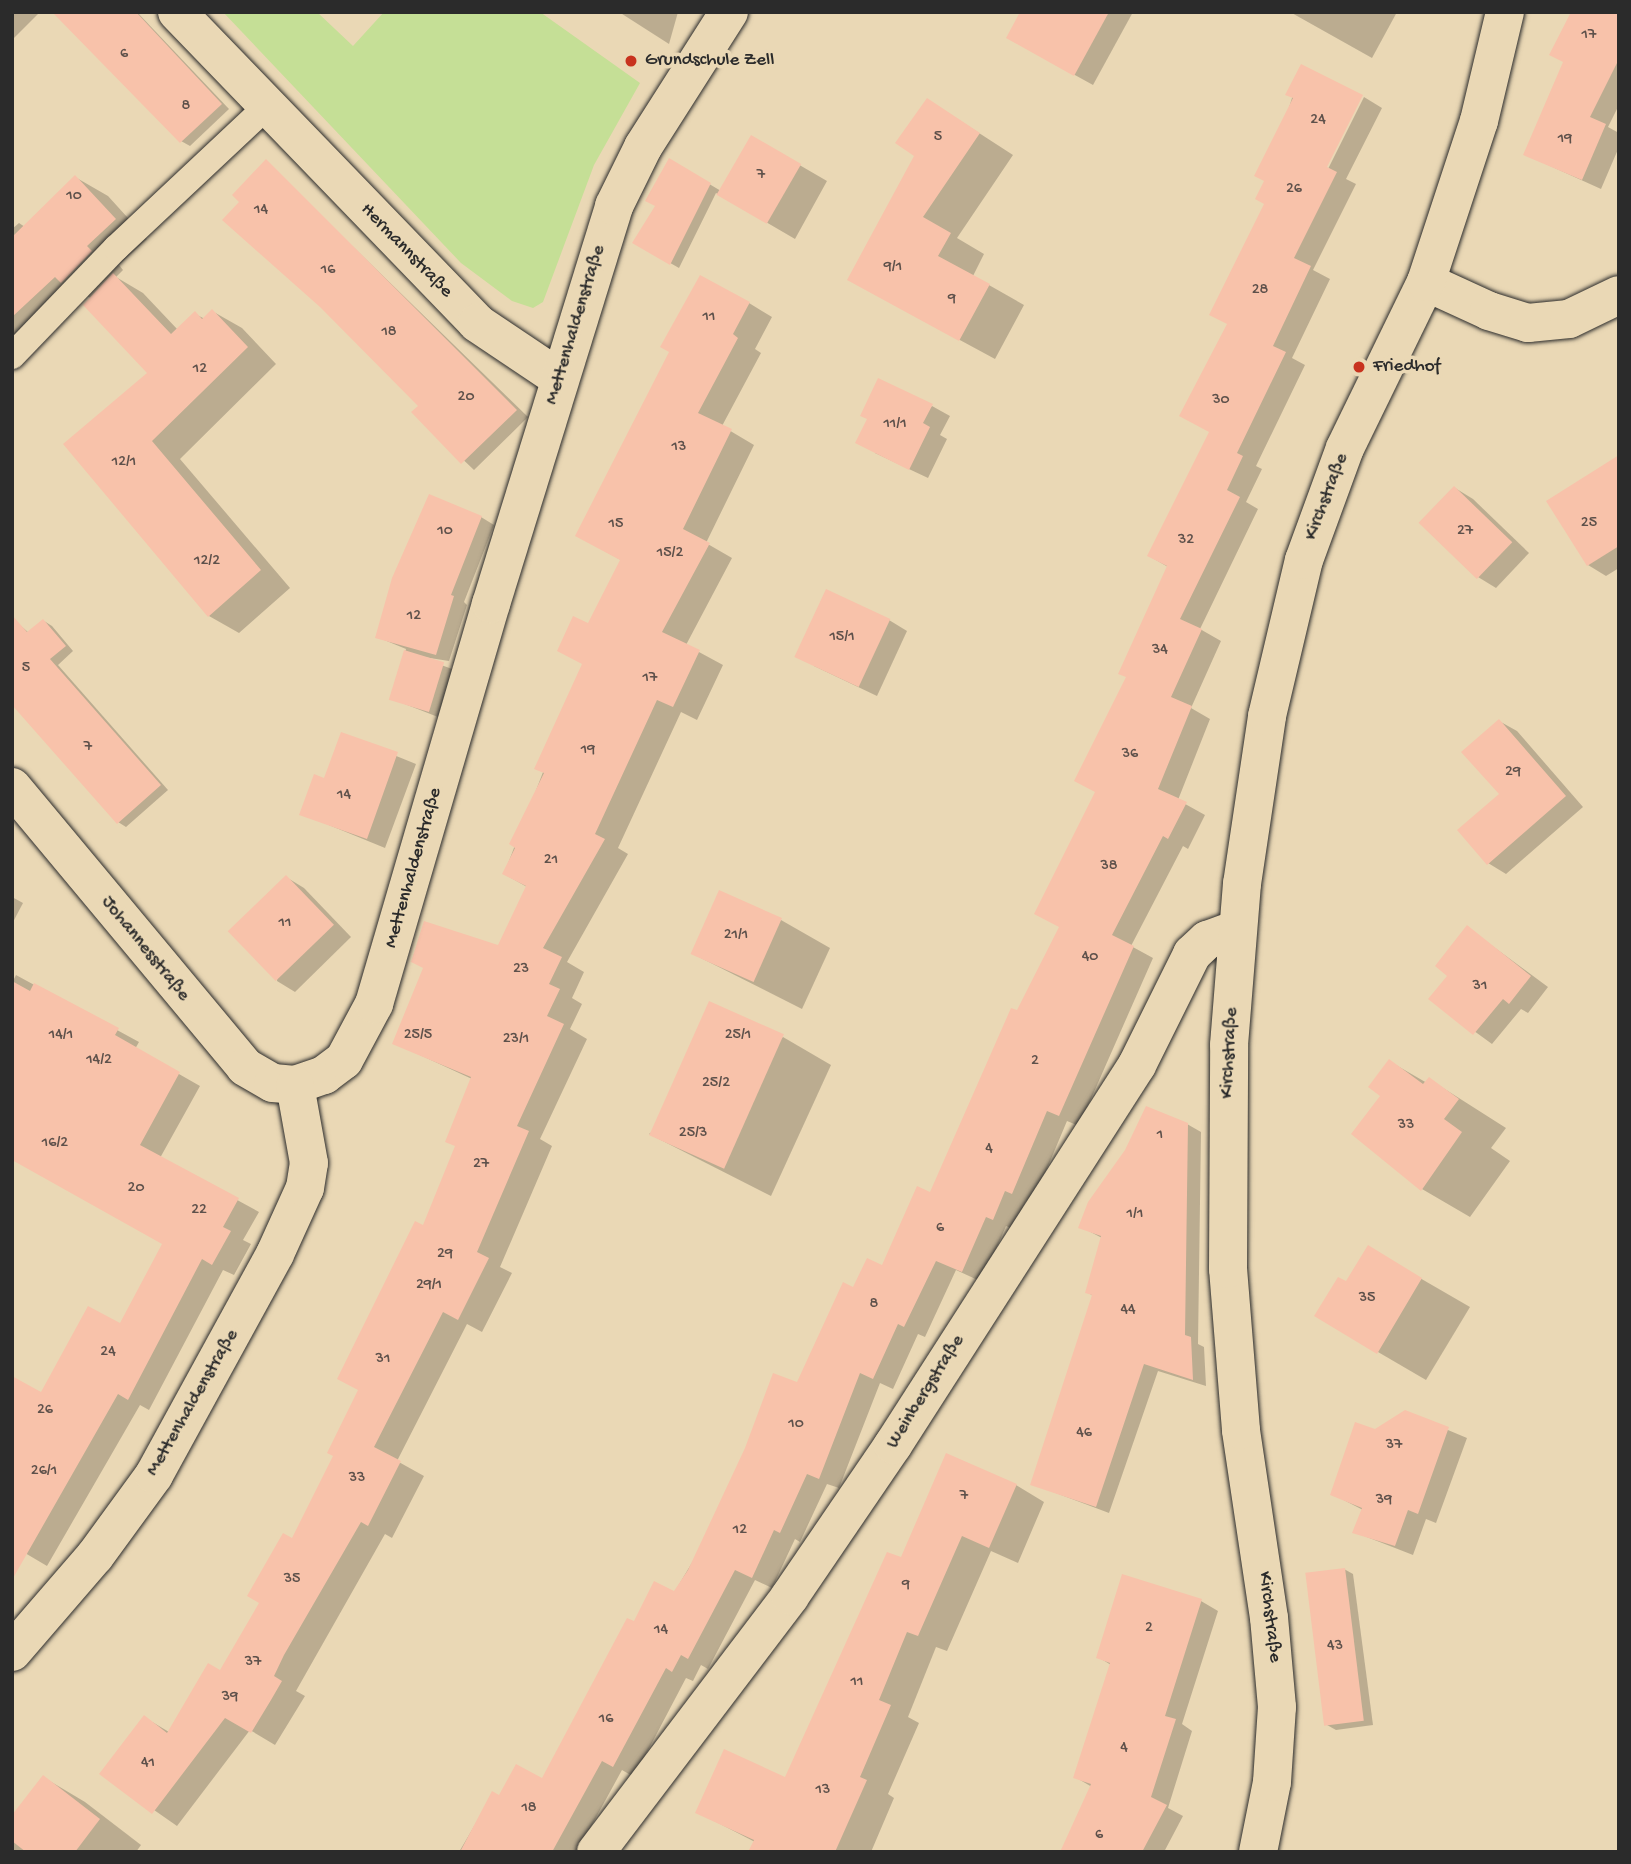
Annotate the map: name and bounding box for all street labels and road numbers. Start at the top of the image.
street label: Hermannstraße [355,199,457,303]
street label: Mettenhaldenstraße [541,242,611,408]
street label: Kirchstraße [1300,450,1354,544]
street label: Mettenhaldenstraße [380,785,448,951]
street label: Johannesstraße [96,892,194,1006]
street label: Kirchstraße [1216,1007,1244,1099]
street label: Mettenhaldenstraße [142,1326,244,1480]
street label: Weinbergstraße [882,1331,970,1453]
street label: Kirchstraße [1252,1570,1286,1664]

